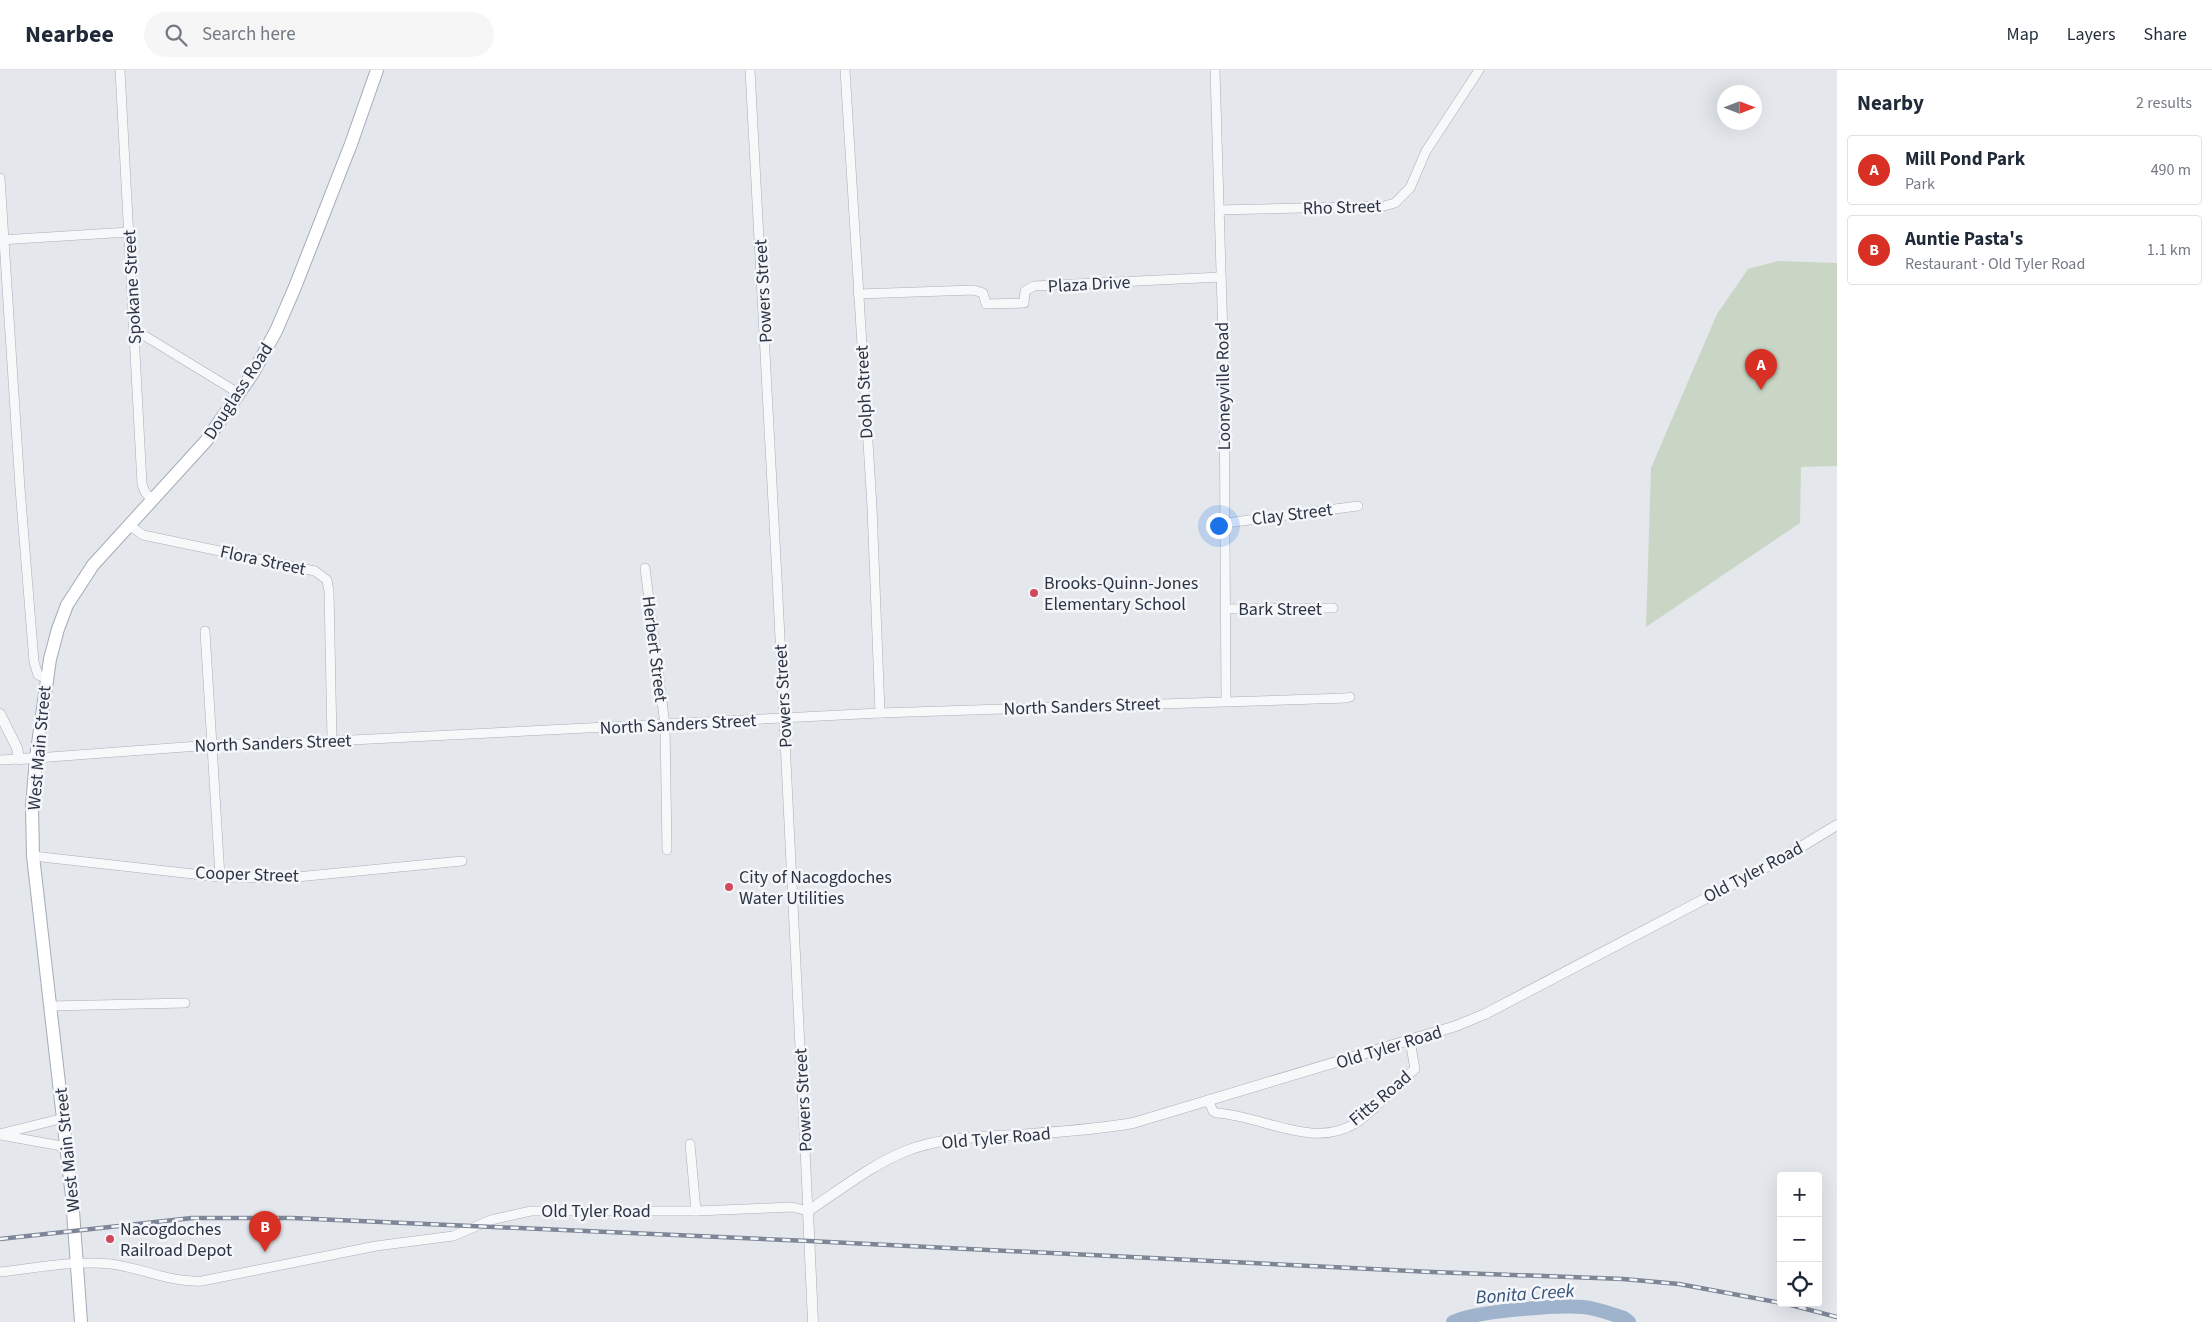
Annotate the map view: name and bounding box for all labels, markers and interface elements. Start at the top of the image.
search box [144,12,494,57]
text: Nearbee [25,17,114,52]
icon: search [162,21,190,49]
text: Search here [202,21,296,48]
text: Map [2007,22,2039,47]
text: Layers [2067,22,2116,47]
text: Share [2144,22,2187,47]
north arrow [1717,85,1762,130]
text: Nearby [1857,88,1924,118]
text: 2 results [2136,92,2192,114]
text: Mill Pond Park [1905,146,2025,173]
text: A [1869,159,1879,181]
text: 490 m [2151,159,2191,181]
text: Park [1905,173,1935,195]
street label: Rho Street [1302,194,1382,221]
text: Auntie Pasta's [1905,226,2023,253]
street label: Spokane Street [117,229,148,345]
street label: Powers Street [748,239,779,343]
text: B [1869,239,1879,261]
text: 1.1 km [2147,239,2191,261]
text: Restaurant · Old Tyler Road [1905,253,2085,275]
street label: Plaza Drive [1047,270,1131,299]
street label: Looneyville Road [1210,322,1237,450]
street label: Douglass Road [198,338,279,444]
street label: Dolph Street [850,344,879,440]
pin: A [1745,349,1777,390]
street label: Clay Street [1250,497,1334,532]
your location [1206,513,1232,539]
street label: Flora Street [218,539,308,582]
place label: Brooks-Quinn-Jones Elementary School [1044,571,1198,617]
marker: Brooks-Quinn-Jones Elementary School [1028,587,1040,599]
street label: Herbert Street [636,595,673,704]
street label: Bark Street [1238,597,1322,622]
street label: Powers Street [768,644,799,748]
street label: West Main Street [22,685,57,811]
street label: North Sanders Street [1003,691,1161,722]
street label: North Sanders Street [599,708,757,741]
street label: North Sanders Street [194,728,352,759]
street label: Old Tyler Road [1699,836,1807,909]
street label: Cooper Street [195,860,299,889]
place label: City of Nacogdoches Water Utilities [739,865,892,911]
marker: City of Nacogdoches Water Utilities [723,881,735,893]
street label: Old Tyler Road [1333,1020,1445,1075]
street label: Powers Street [788,1048,819,1152]
street label: Fitts Road [1344,1065,1417,1132]
street label: West Main Street [49,1086,86,1213]
street label: Old Tyler Road [940,1121,1052,1156]
map controls [1777,1172,1822,1307]
button: + [1777,1172,1822,1217]
street label: Old Tyler Road [541,1199,651,1224]
pin: B [249,1211,281,1252]
place label: Nacogdoches Railroad Depot [120,1217,232,1263]
button: − [1777,1217,1822,1262]
marker: Nacogdoches Railroad Depot [104,1233,116,1245]
button: locate [1777,1262,1822,1307]
water label: Bonita Creek [1475,1278,1576,1311]

